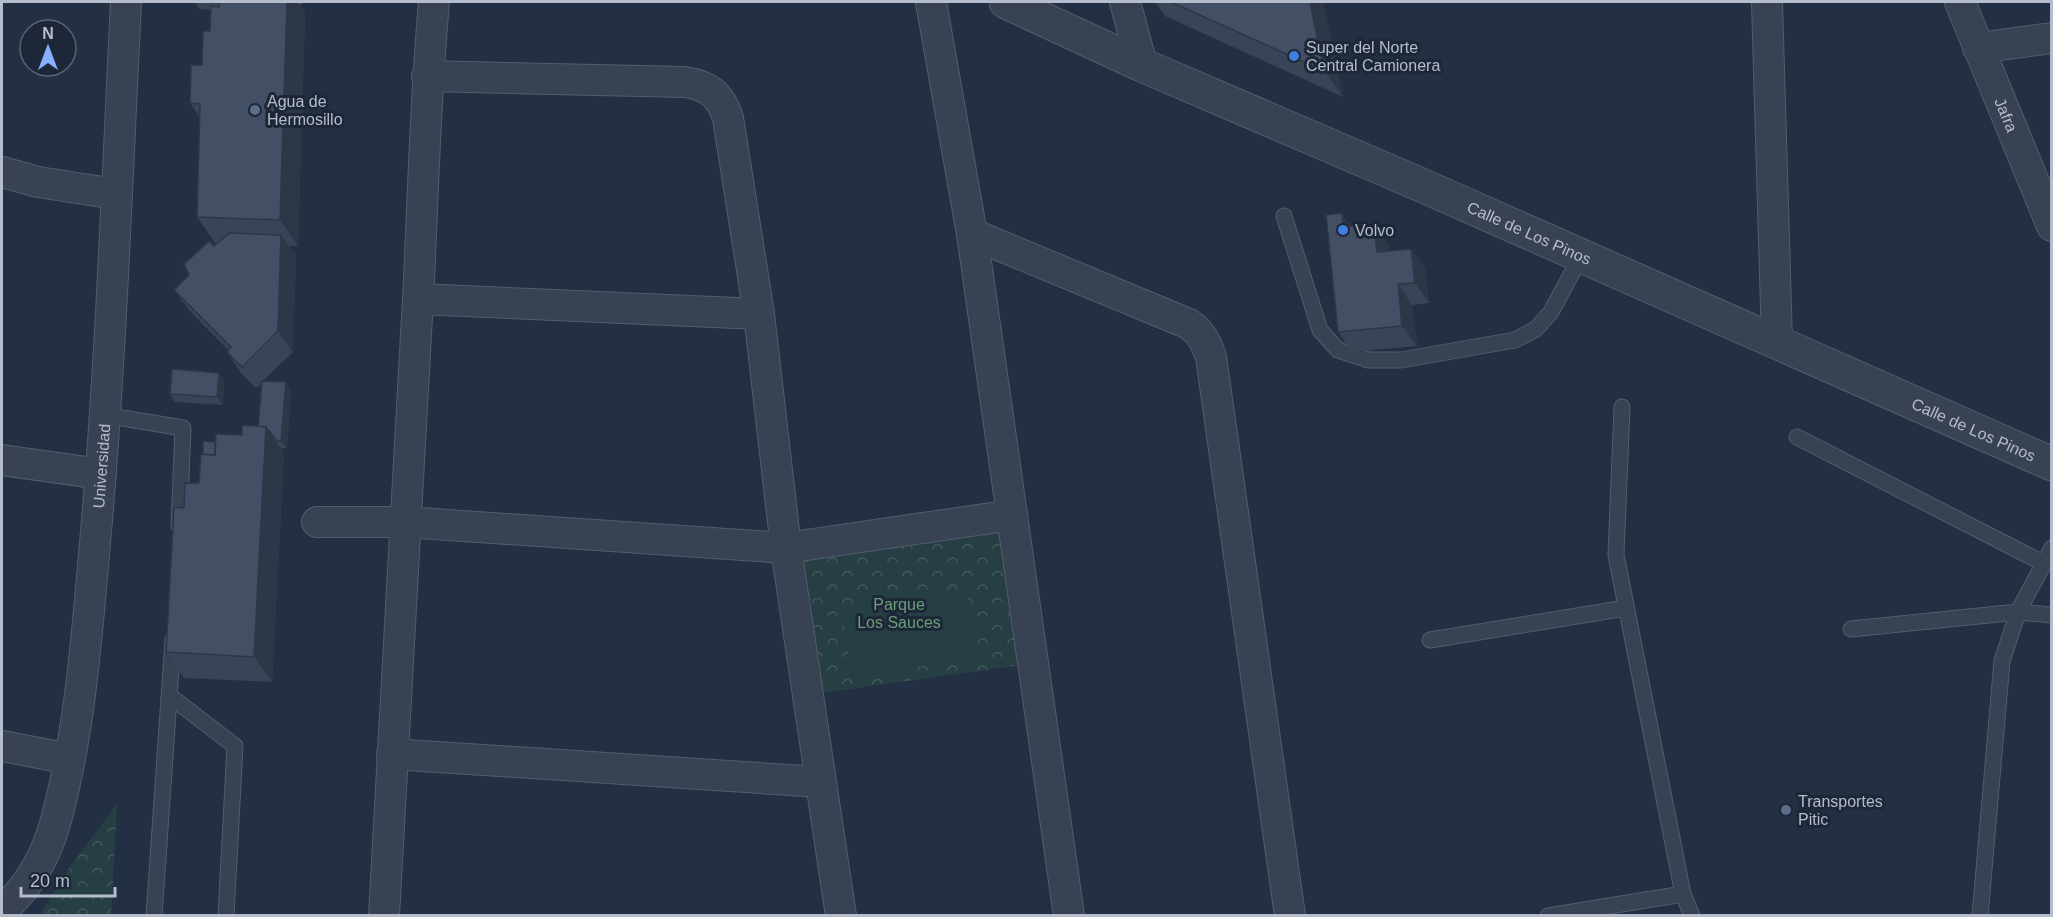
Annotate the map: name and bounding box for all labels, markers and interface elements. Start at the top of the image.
north arrow [18,18,78,78]
text: N [42,25,54,42]
place label: Super del Norte Central Camionera [1306,39,1440,74]
marker: Super del Norte Central Camionera [1287,49,1301,63]
place label: Agua de Hermosillo [267,93,343,128]
street label: Jafra [1992,95,2021,135]
marker: Agua de Hermosillo [248,103,262,117]
street label: Calle de Los Pinos [1465,198,1594,268]
place label: Volvo [1355,222,1394,239]
marker: Volvo [1336,223,1350,237]
street label: Calle de Los Pinos [1909,395,2038,464]
street label: Universidad [90,423,113,509]
park label: Parque Los Sauces [857,596,941,631]
place label: Transportes Pitic [1798,793,1883,828]
marker: Transportes Pitic [1779,803,1793,817]
scale bar [21,860,116,898]
text: 20 m [30,871,70,891]

